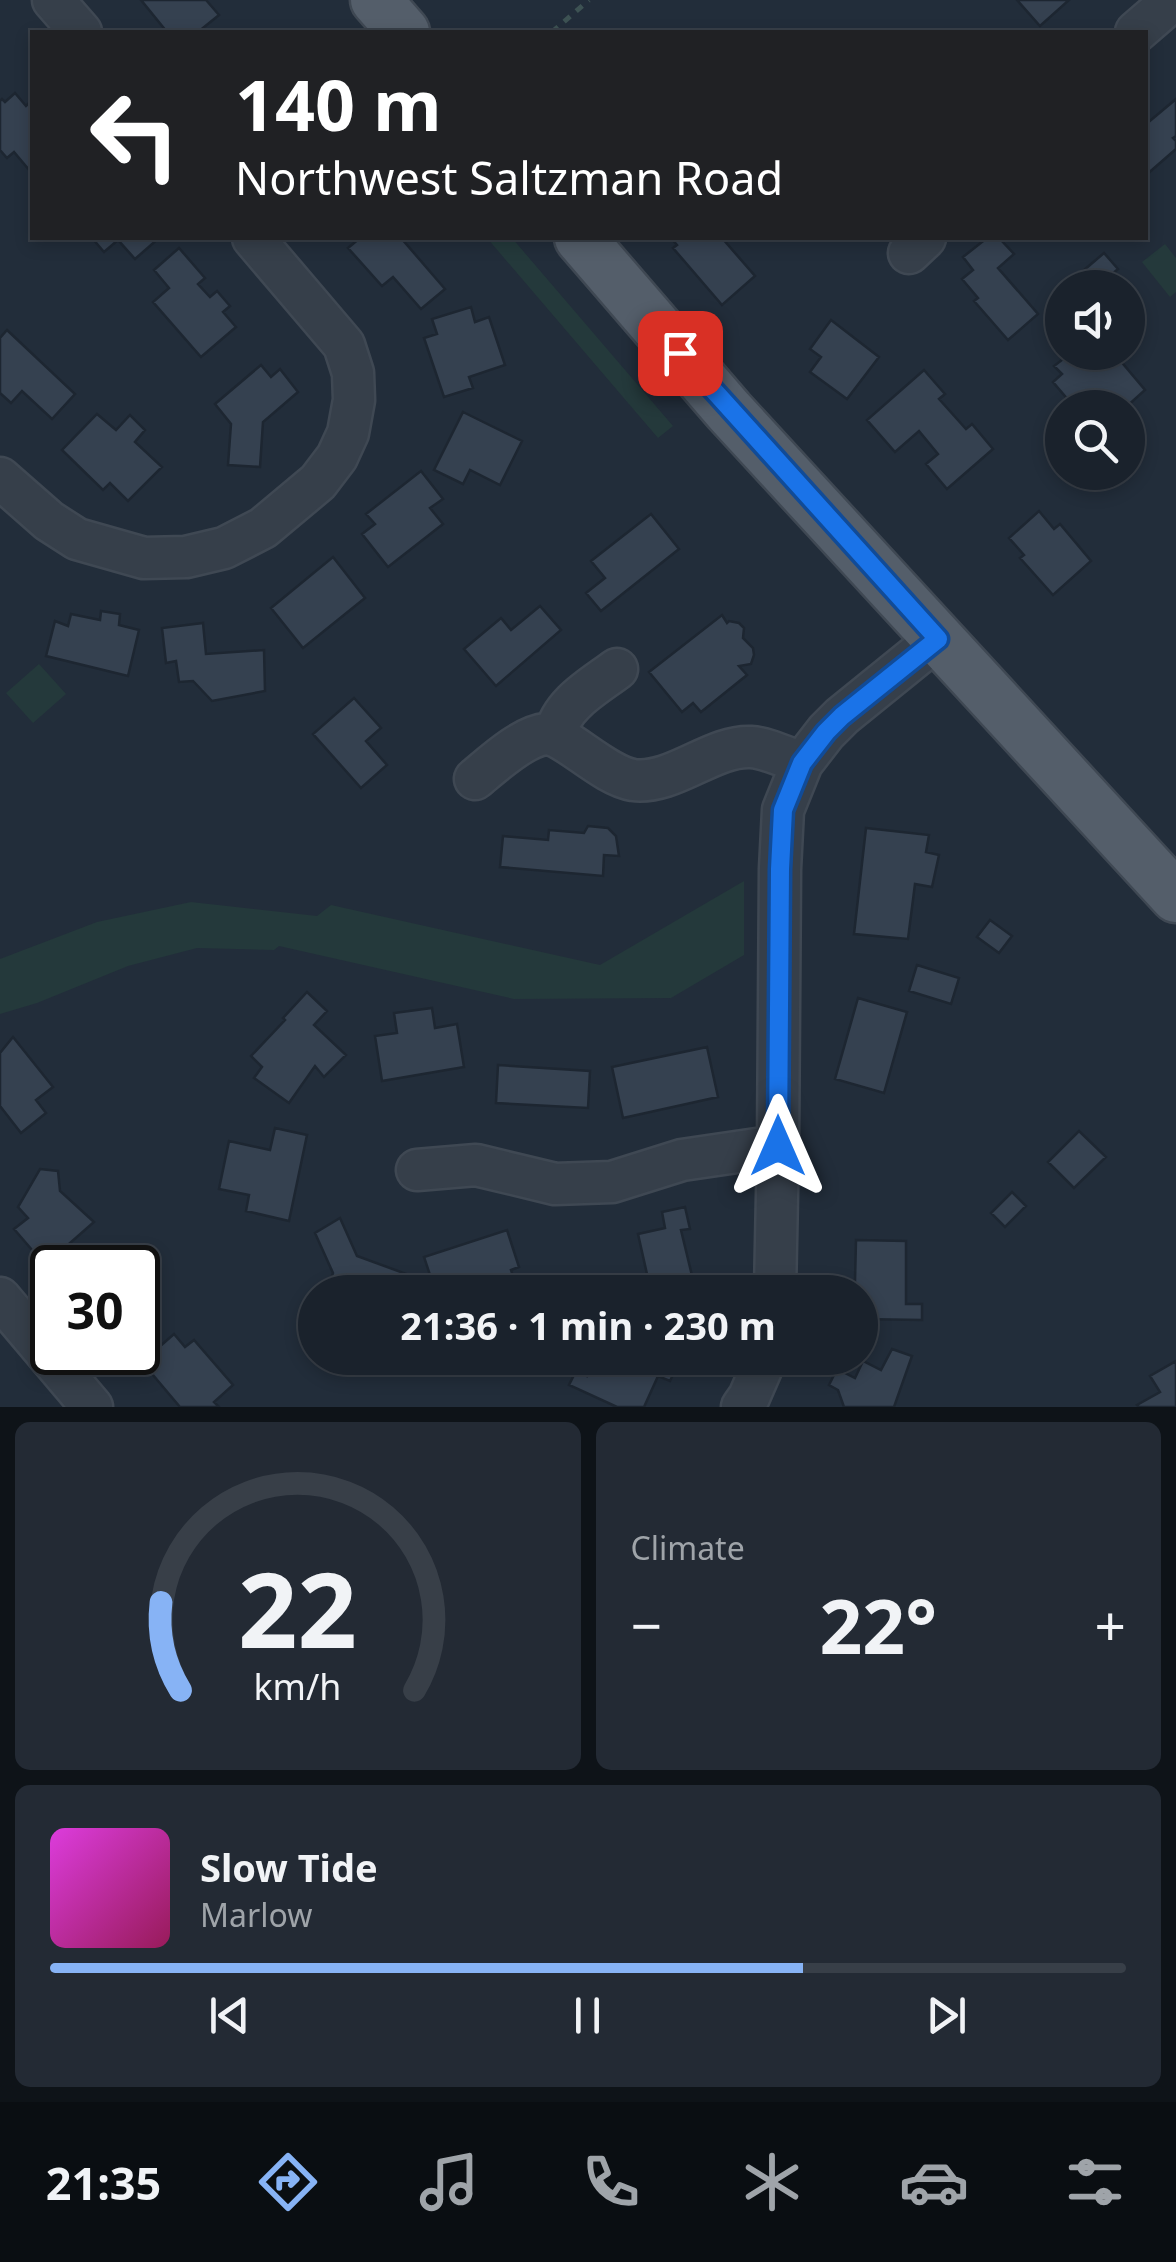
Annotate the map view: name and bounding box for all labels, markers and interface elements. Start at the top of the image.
text: 140 m [235,56,442,152]
icon: left [70,70,200,200]
text: Northwest Saltzman Road [235,147,783,208]
map controls [1045,270,1145,490]
button: sound [1045,270,1145,370]
pin [638,311,723,396]
icon: arrive [653,326,708,381]
button: search [1045,390,1145,490]
position arrow [726,1094,830,1198]
speed limit sign: 30 [30,1245,160,1375]
text: 21:36 · 1 min · 230 m [400,1299,776,1351]
text: Climate [631,1526,745,1569]
text: 22 [238,1537,357,1678]
text: 22° [819,1574,937,1676]
text: − [631,1587,662,1662]
text: + [1095,1587,1126,1662]
text: km/h [254,1662,342,1710]
text: Slow Tide [200,1841,378,1893]
text: Marlow [200,1893,312,1936]
icon: previous [202,1988,257,2043]
icon: pause [560,1988,615,2043]
icon: next [919,1988,974,2043]
icon: directions [253,2147,323,2217]
icon: music [414,2147,484,2217]
icon: phone [576,2147,646,2217]
icon: climate [737,2147,807,2217]
icon: car [899,2147,969,2217]
icon: filters [1060,2147,1130,2217]
text: 21:35 [46,2152,161,2213]

